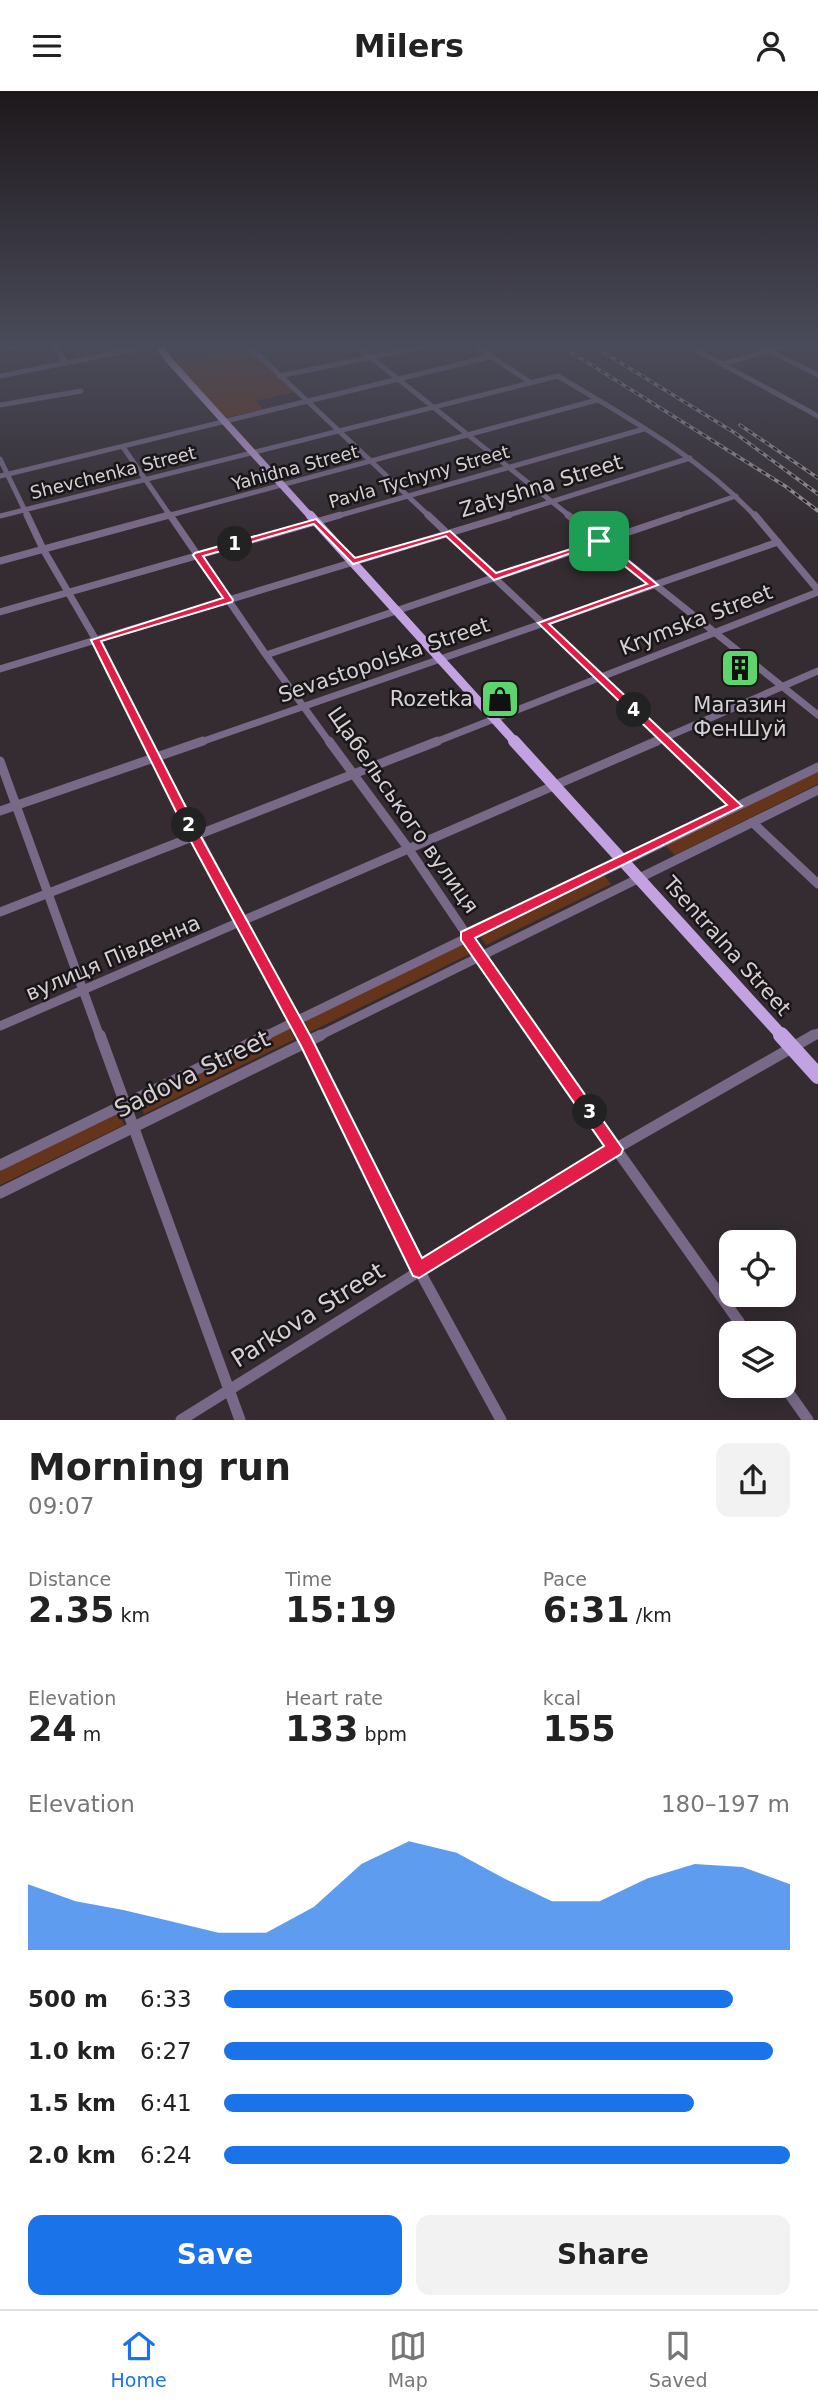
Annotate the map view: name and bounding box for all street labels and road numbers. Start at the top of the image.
street label: Yahidna Street [228,441,360,495]
street label: Pavla Tychyny Street [326,441,512,512]
street label: Shevchenka Street [28,442,198,503]
street label: Zatyshna Street [457,450,625,522]
street label: Krymska Street [616,580,776,660]
street label: Sevastopolska Street [275,613,493,707]
street label: Щабельського вулиця [323,702,483,918]
street label: Tsentralna Street [658,871,796,1020]
street label: вулиця Південна [22,910,204,1006]
street label: Sadova Street [110,1024,274,1124]
street label: Parkova Street [226,1257,390,1373]

